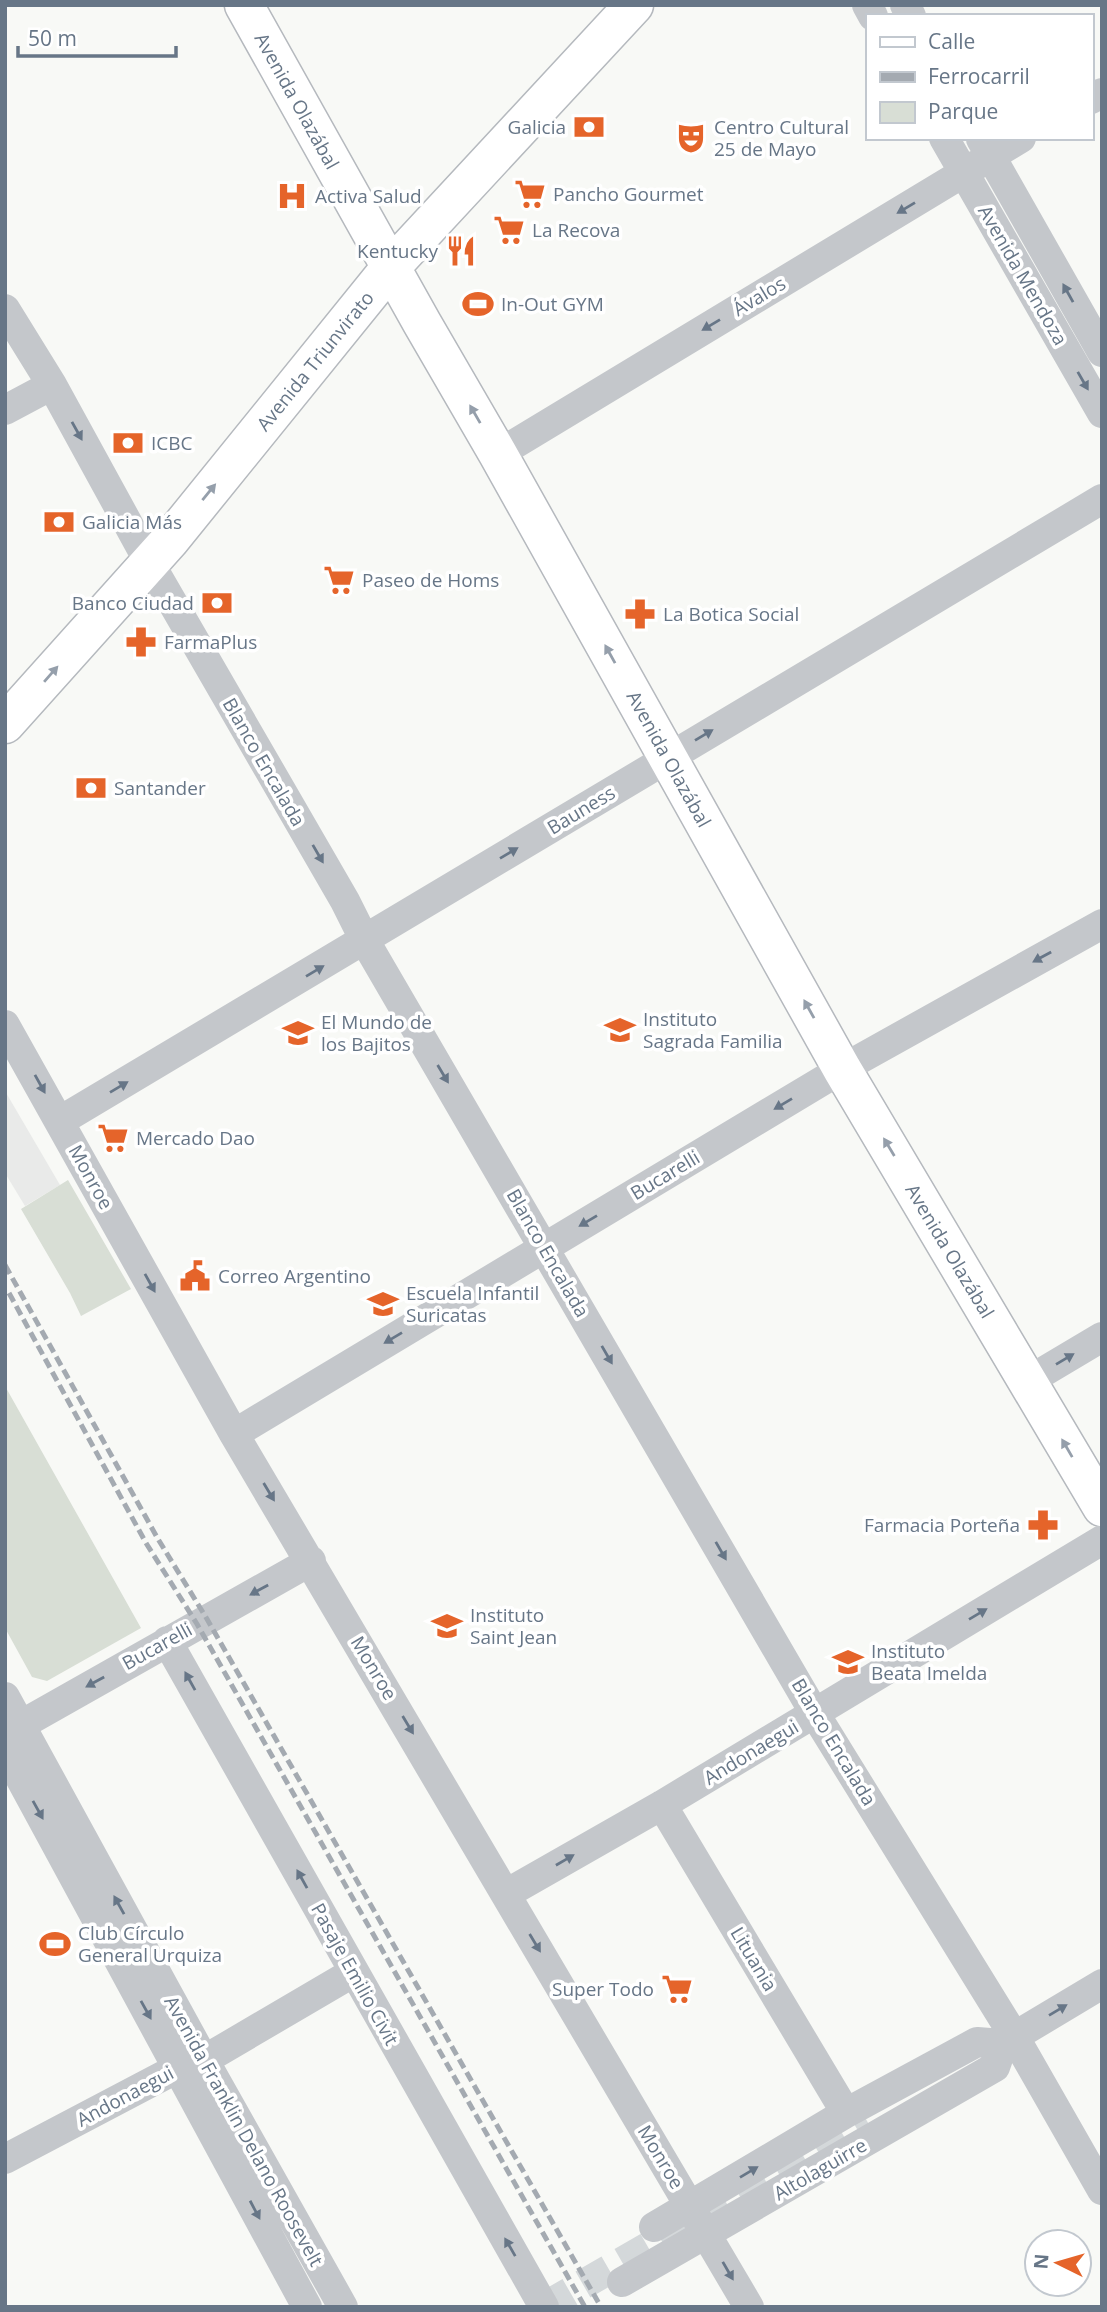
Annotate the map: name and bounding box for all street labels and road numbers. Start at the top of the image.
street label: Avenida Olazábal [249,28,345,174]
street label: Avenida Mendoza [972,200,1074,350]
street label: Ávalos [728,270,790,322]
street label: Avenida Triunvirato [250,286,380,436]
street label: Avenida Olazábal [621,686,717,832]
street label: Blanco Encalada [217,693,311,831]
street label: Bauness [542,780,620,840]
street label: Monroe [63,1140,119,1214]
street label: Bucarelli [626,1144,704,1206]
street label: Avenida Olazábal [900,1179,1000,1323]
street label: Blanco Encalada [501,1184,595,1322]
street label: Bucarelli [117,1616,197,1676]
street label: Monroe [345,1631,403,1705]
street label: Blanco Encalada [786,1674,882,1810]
street label: Andonaegui [699,1713,803,1791]
street label: Pasaje Emilio Civit [305,1898,405,2050]
street label: Lituania [725,1922,783,1996]
street label: Avenida Franklin Delano Roosevelt [159,1991,330,2271]
street label: Andonaegui [72,2060,178,2132]
street label: Monroe [632,2120,690,2194]
street label: Altolaguirre [769,2132,871,2206]

